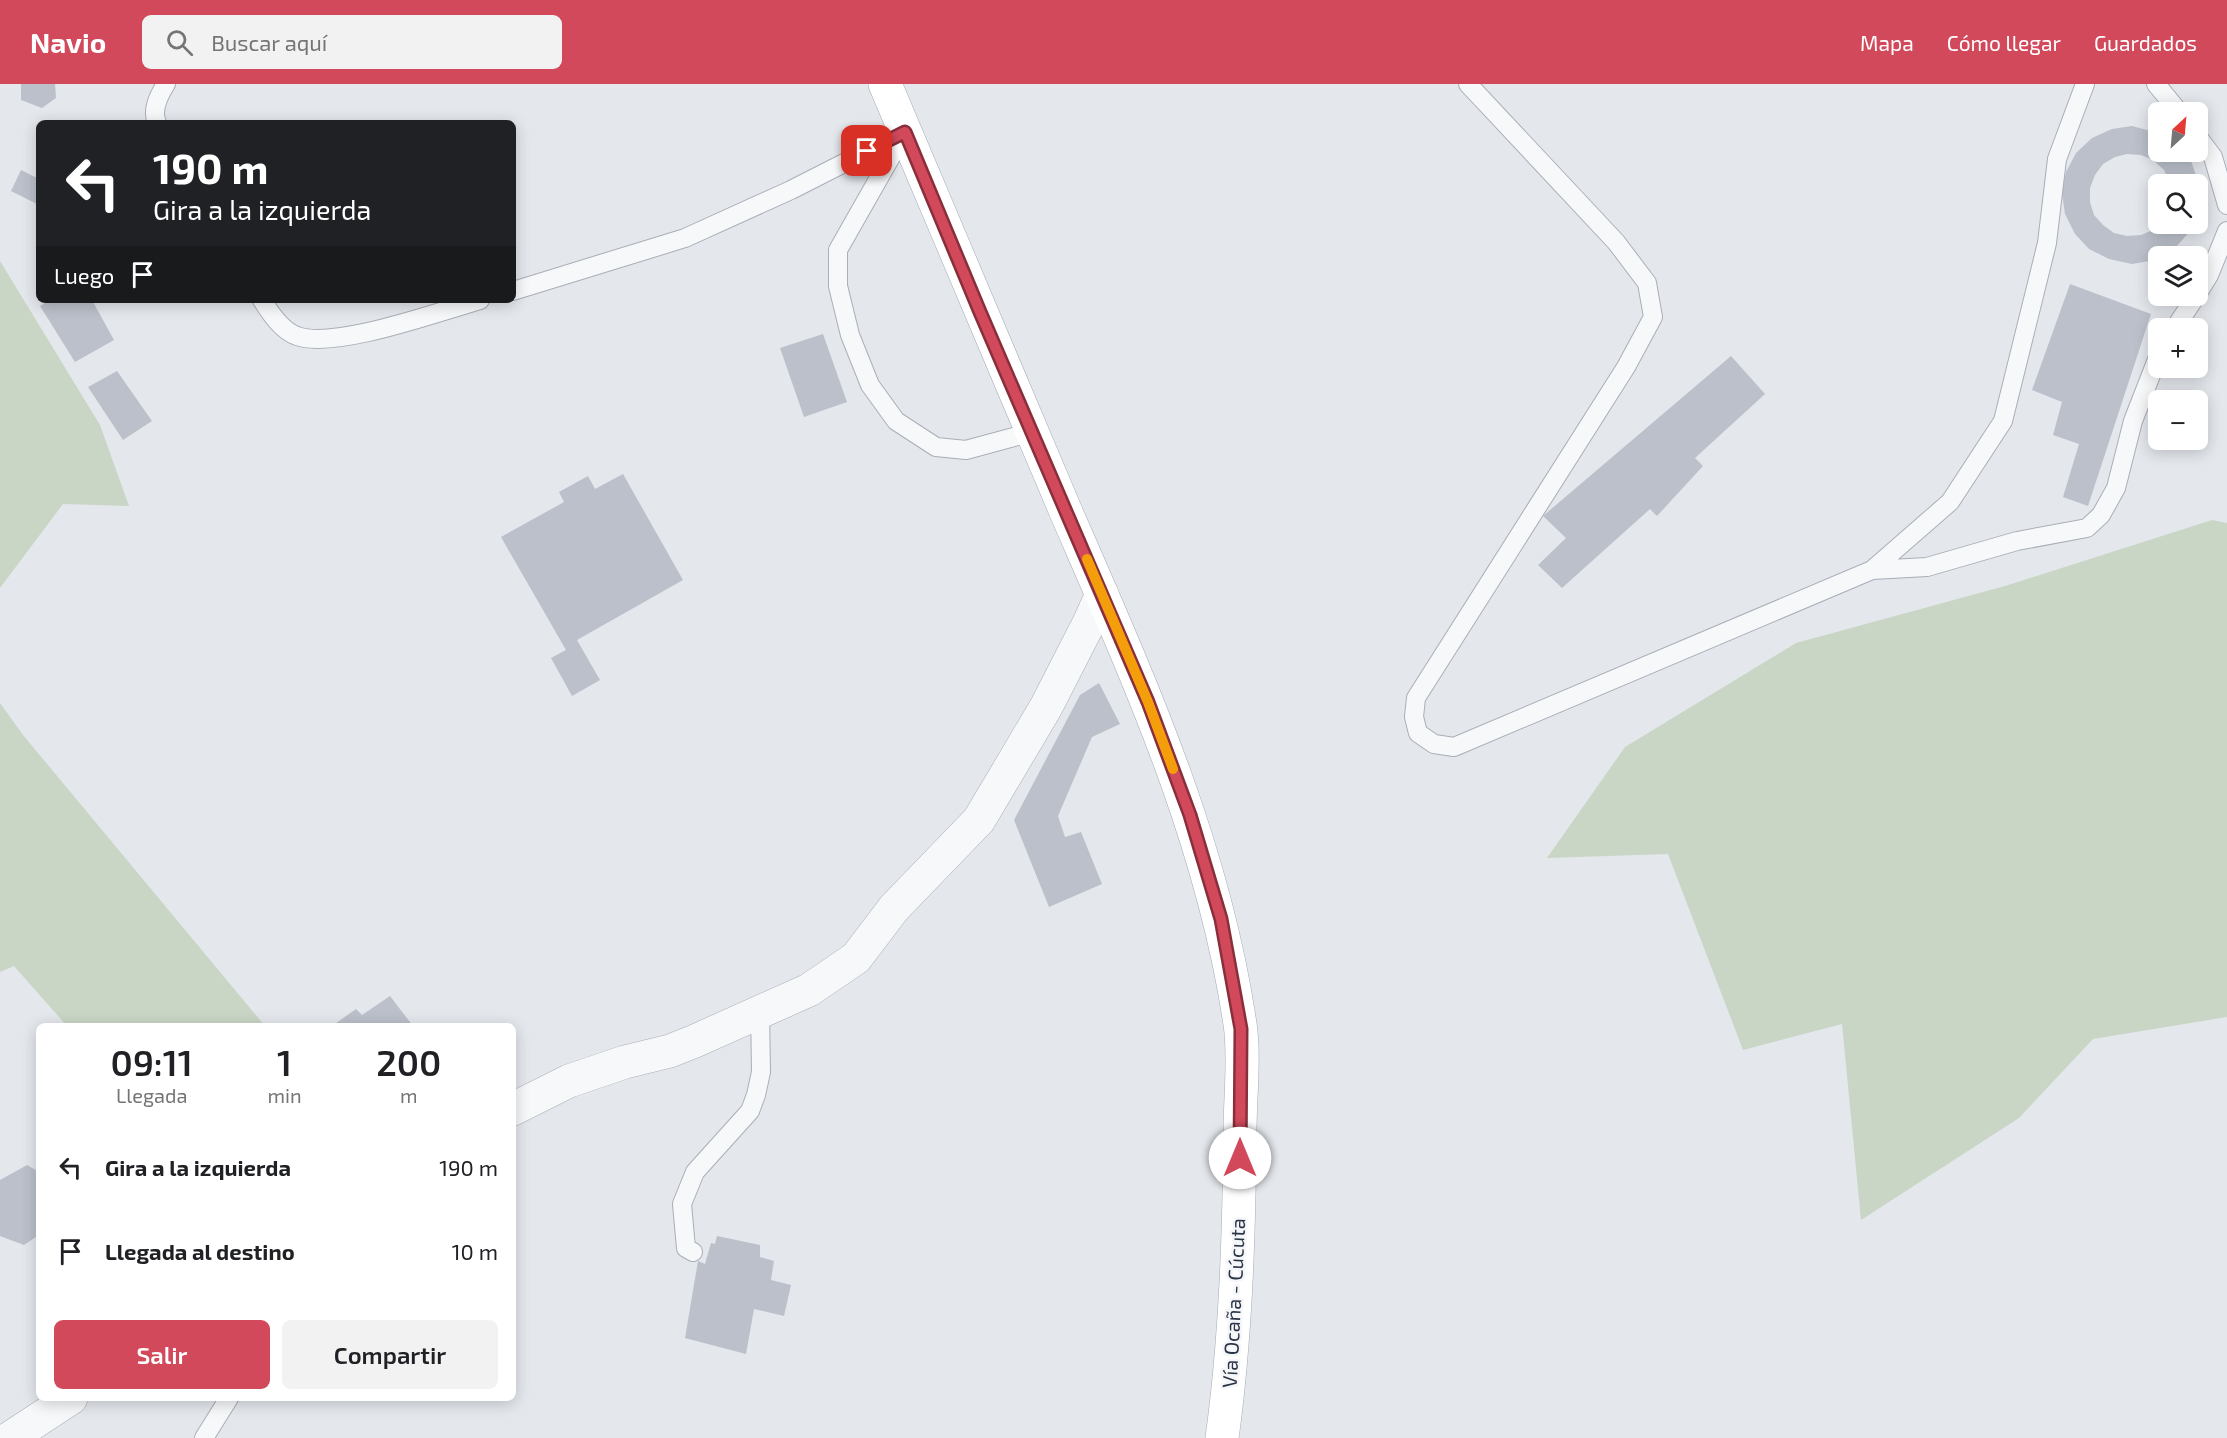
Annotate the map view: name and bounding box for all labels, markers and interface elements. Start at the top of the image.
search box [142,15,562,69]
text: Navio [30,25,106,59]
icon: search [163,26,196,59]
text: Buscar aquí [211,29,327,55]
text: Mapa [1860,30,1914,55]
text: Cómo llegar [1947,30,2061,55]
text: Guardados [2094,30,2197,55]
north arrow [2148,102,2208,162]
map controls [2148,102,2208,450]
pin [841,125,892,176]
icon: arrive [850,134,883,167]
text: 190 m [153,142,269,192]
icon: left [54,144,132,222]
button: search [2148,174,2208,234]
text: Gira a la izquierda [153,193,371,225]
button: layers [2148,246,2208,306]
icon: arrive [126,258,159,291]
text: Luego [54,262,114,288]
button: + [2148,318,2208,378]
button: − [2148,390,2208,450]
text: 09:11 [111,1040,193,1083]
text: 1 [277,1040,292,1083]
text: 200 [376,1040,441,1083]
text: Llegada [116,1083,187,1107]
text: min [267,1083,302,1107]
text: m [400,1083,418,1107]
position arrow [1208,1126,1272,1190]
icon: left [54,1151,87,1184]
text: Gira a la izquierda [105,1154,291,1180]
text: 190 m [439,1154,498,1180]
street label: Vía Ocaña - Cúcuta [1217,1218,1249,1388]
icon: arrive [54,1235,87,1268]
text: Llegada al destino [105,1238,295,1264]
text: 10 m [452,1238,498,1264]
button: Salir [54,1320,270,1389]
button: Compartir [282,1320,498,1389]

